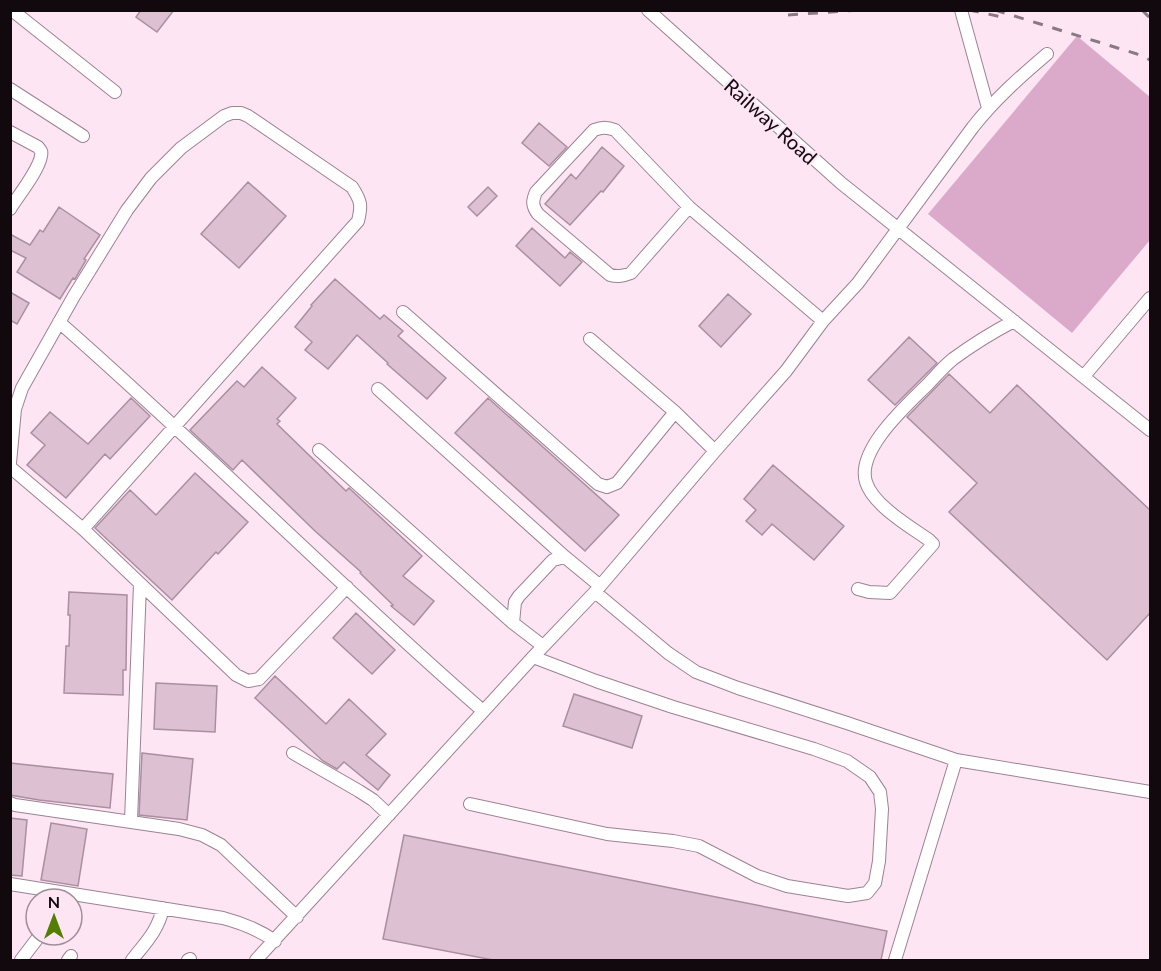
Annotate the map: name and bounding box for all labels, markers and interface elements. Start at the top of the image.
street label: Railway Road [720,73,822,169]
north arrow [24,887,84,947]
text: N [48,892,60,911]

